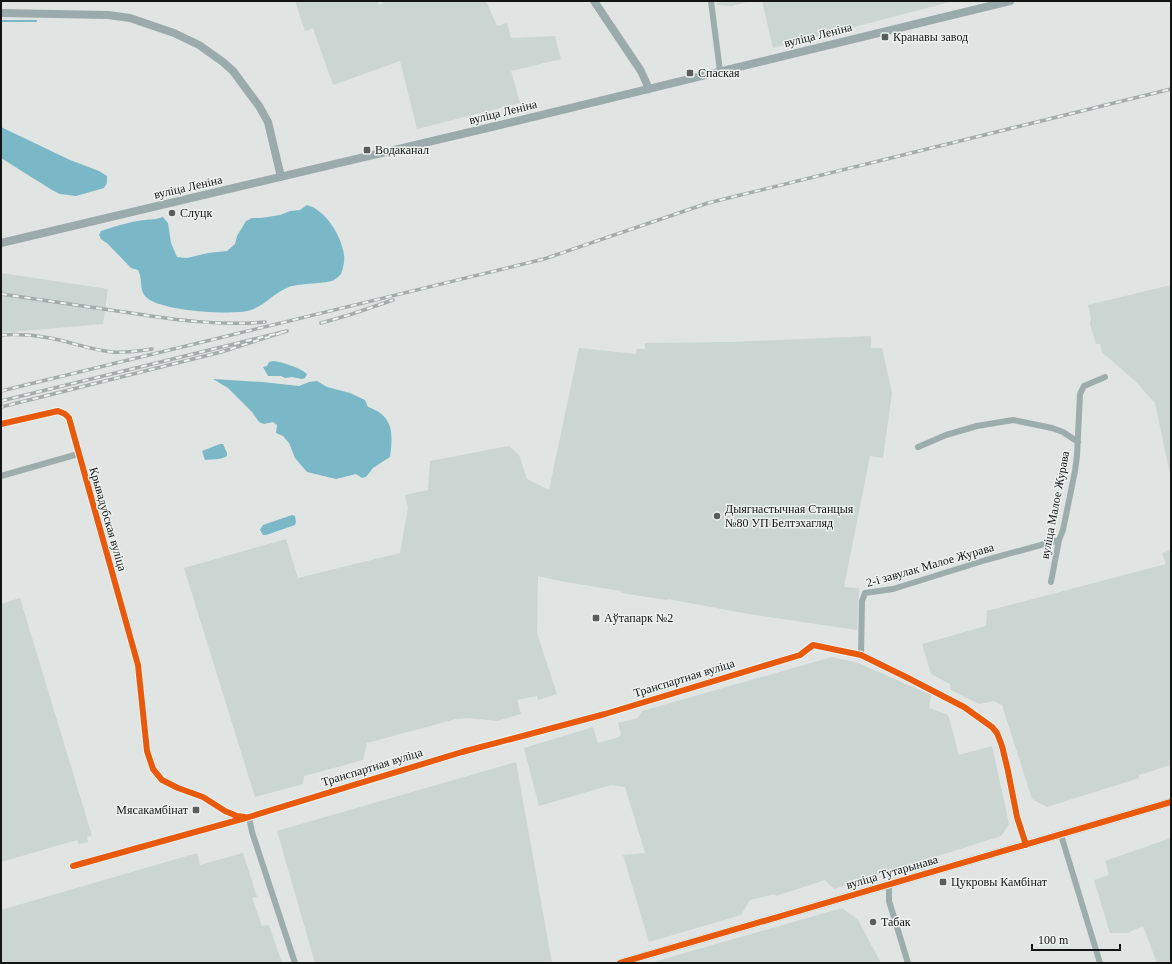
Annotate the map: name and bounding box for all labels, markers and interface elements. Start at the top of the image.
street label: вуліца Леніна [782,20,854,50]
place label: Кранавы завод [893,30,968,44]
marker: Кранавы завод [880,32,890,42]
place label: Спаская [698,66,740,80]
marker: Спаская [685,68,695,78]
street label: вуліца Леніна [467,97,539,127]
place label: Водаканал [375,143,429,157]
marker: Водаканал [362,145,372,155]
street label: вуліца Леніна [152,172,224,202]
place label: Слуцк [180,206,212,220]
marker: Слуцк [167,208,177,218]
street label: вуліца Малое Журава [1038,449,1072,560]
street label: Крывадубская вуліца [86,465,130,573]
place label: Дыягнастычная Станцыя №80 УП Белтэхагляд [725,502,854,530]
marker: Дыягнастычная Станцыя №80 УП Белтэхагляд [712,511,722,521]
street label: 2-і завулак Малое Журава [865,540,996,590]
place label: Аўтапарк №2 [604,611,673,625]
marker: Аўтапарк №2 [591,613,601,623]
street label: Транспартная вуліца [632,656,737,700]
street label: Транспартная вуліца [320,745,425,789]
place label: Мясакамбінат [116,803,189,817]
marker: Мясакамбінат [191,805,201,815]
street label: вуліца Тутарынава [844,852,940,892]
place label: Цукровы Камбінат [951,875,1048,889]
marker: Цукровы Камбінат [938,877,948,887]
place label: Табак [881,915,911,929]
marker: Табак [868,917,878,927]
scale bar [1032,926,1120,952]
text: 100 m [1038,933,1069,947]

